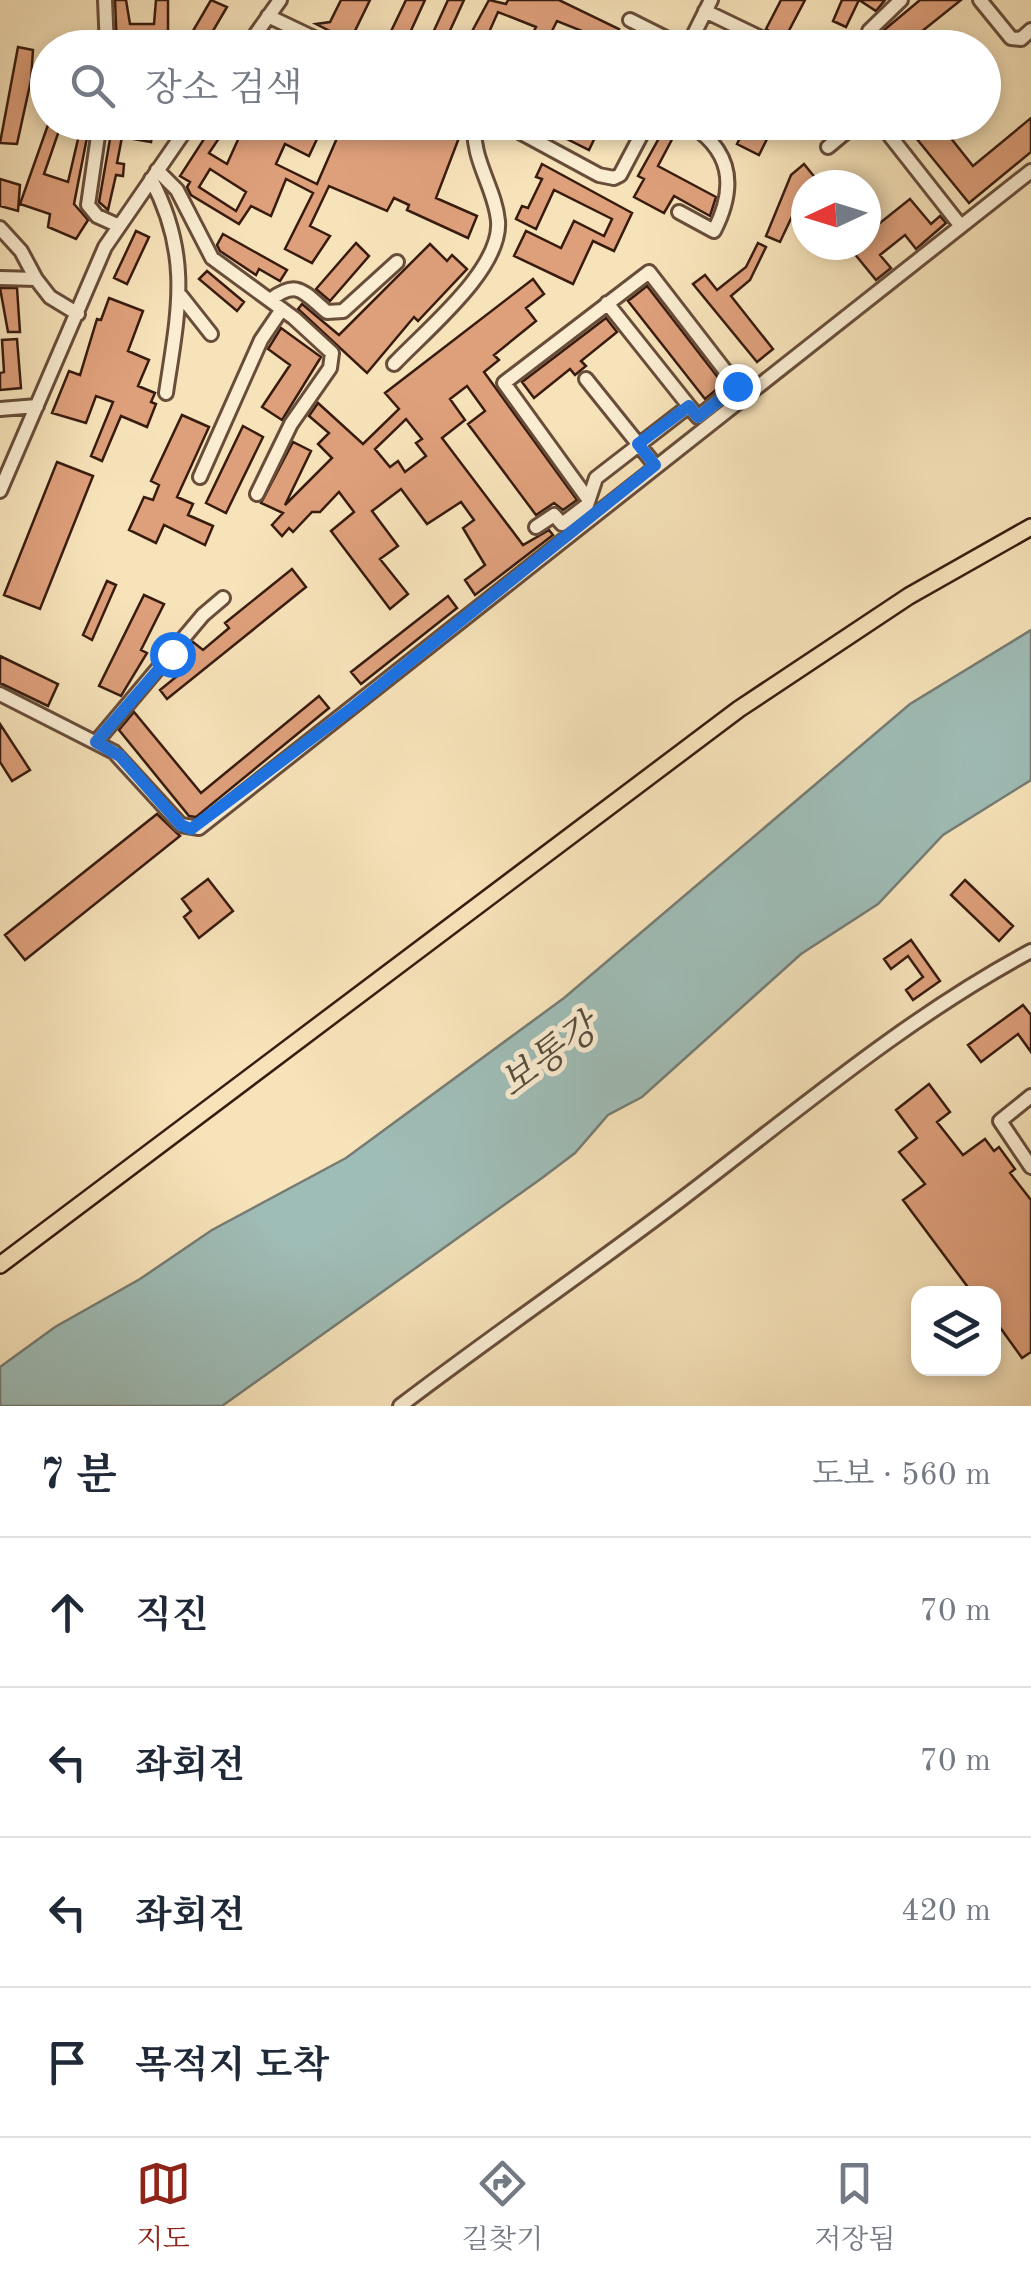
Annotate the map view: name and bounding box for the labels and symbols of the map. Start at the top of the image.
north arrow [791,170,881,260]
route end [715,364,761,410]
route start [150,632,196,678]
water label: 보통강 [492,1003,610,1105]

